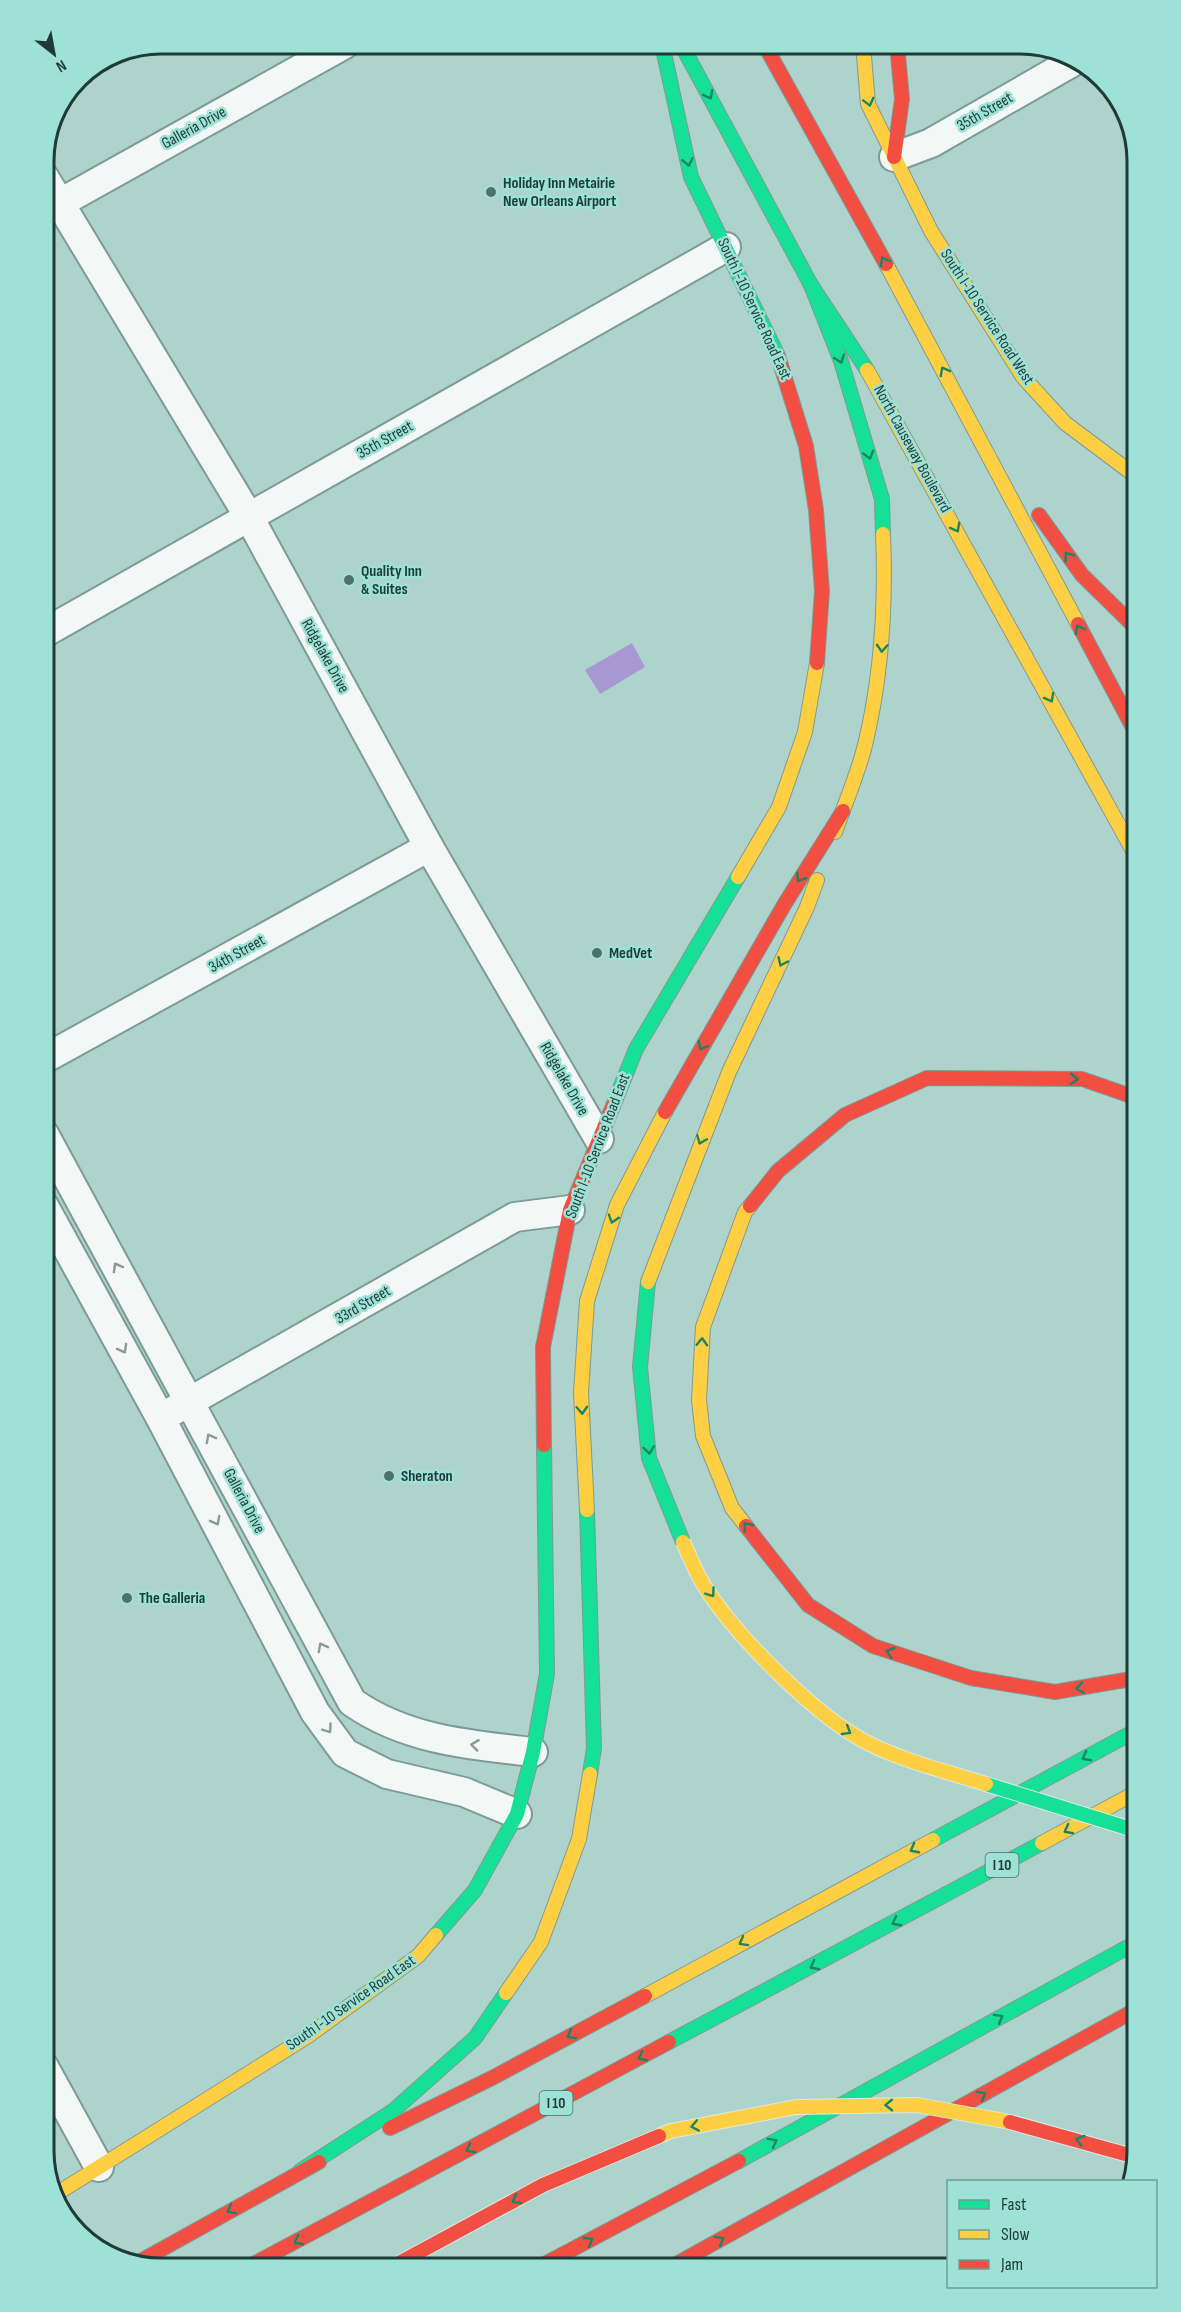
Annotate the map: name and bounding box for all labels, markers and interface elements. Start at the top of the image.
north arrow [24,24,84,84]
text: N [52,55,70,76]
street label: 35th Street [954,88,1016,136]
one-way arrow [702,89,713,99]
one-way arrow [862,97,875,107]
street label: Galleria Drive [158,103,230,153]
one-way arrow [681,157,694,167]
place label: Holiday Inn Metairie New Orleans Airport [503,174,616,211]
marker: Holiday Inn Metairie New Orleans Airport [484,185,498,199]
street label: South I-10 Service Road East [713,235,795,383]
street label: South I-10 Service Road West [936,246,1038,388]
one-way arrow [880,257,891,267]
one-way arrow [833,353,846,364]
one-way arrow [940,366,951,377]
street label: North Causeway Boulevard [869,382,955,516]
street label: 35th Street [354,417,416,463]
one-way arrow [862,449,874,460]
one-way arrow [949,522,960,532]
one-way arrow [1064,552,1075,563]
place label: Quality Inn & Suites [361,562,422,599]
marker: Quality Inn & Suites [342,573,356,587]
street label: Ridgelake Drive [297,616,353,696]
one-way arrow [1075,625,1086,635]
one-way arrow [875,644,888,653]
one-way arrow [1043,692,1054,703]
one-way arrow [796,872,808,882]
street label: 34th Street [206,931,269,977]
place label: MedVet [609,944,652,963]
marker: MedVet [590,946,604,960]
one-way arrow [777,956,789,967]
street label: Ridgelake Drive [535,1039,593,1119]
one-way arrow [698,1040,709,1050]
street label: South I-10 Service Road East [562,1071,634,1221]
one-way arrow [1070,1072,1079,1085]
one-way arrow [696,1134,708,1145]
one-way arrow [607,1213,620,1224]
one-way arrow [113,1263,124,1273]
street label: 33rd Street [332,1282,394,1328]
one-way arrow [696,1338,709,1347]
one-way arrow [116,1343,127,1353]
one-way arrow [575,1406,588,1415]
one-way arrow [206,1434,217,1444]
one-way arrow [642,1446,654,1455]
street label: Galleria Drive [219,1465,269,1537]
place label: Sheraton [401,1467,453,1486]
marker: Sheraton [382,1469,396,1483]
one-way arrow [209,1514,220,1525]
one-way arrow [743,1522,754,1533]
one-way arrow [703,1587,714,1598]
place label: The Galleria [139,1589,205,1608]
marker: The Galleria [120,1591,134,1605]
one-way arrow [318,1643,329,1653]
one-way arrow [885,1647,896,1659]
one-way arrow [1075,1681,1084,1693]
one-way arrow [321,1723,332,1734]
one-way arrow [841,1724,851,1735]
one-way arrow [470,1740,480,1752]
one-way arrow [1082,1750,1092,1761]
one-way arrow [1063,1823,1074,1834]
one-way arrow [910,1842,920,1853]
road number: I 10 [986,1853,1018,1877]
one-way arrow [892,1915,902,1926]
one-way arrow [738,1935,749,1946]
street label: South I-10 Service Road East [283,1951,419,2055]
one-way arrow [810,1959,821,1970]
one-way arrow [993,2014,1003,2025]
one-way arrow [567,2028,578,2039]
one-way arrow [638,2050,648,2061]
road number: I 10 [540,2091,572,2115]
one-way arrow [976,2091,987,2102]
one-way arrow [884,2099,893,2112]
one-way arrow [691,2119,701,2132]
one-way arrow [1075,2135,1085,2148]
one-way arrow [767,2138,777,2150]
one-way arrow [466,2142,476,2153]
legend [947,2180,1157,2288]
one-way arrow [512,2193,522,2204]
text: Fast [1001,2194,1027,2215]
one-way arrow [227,2203,237,2214]
text: Slow [1001,2224,1030,2245]
one-way arrow [294,2234,304,2245]
one-way arrow [714,2236,724,2247]
one-way arrow [582,2237,593,2248]
text: Jam [1000,2254,1023,2275]

